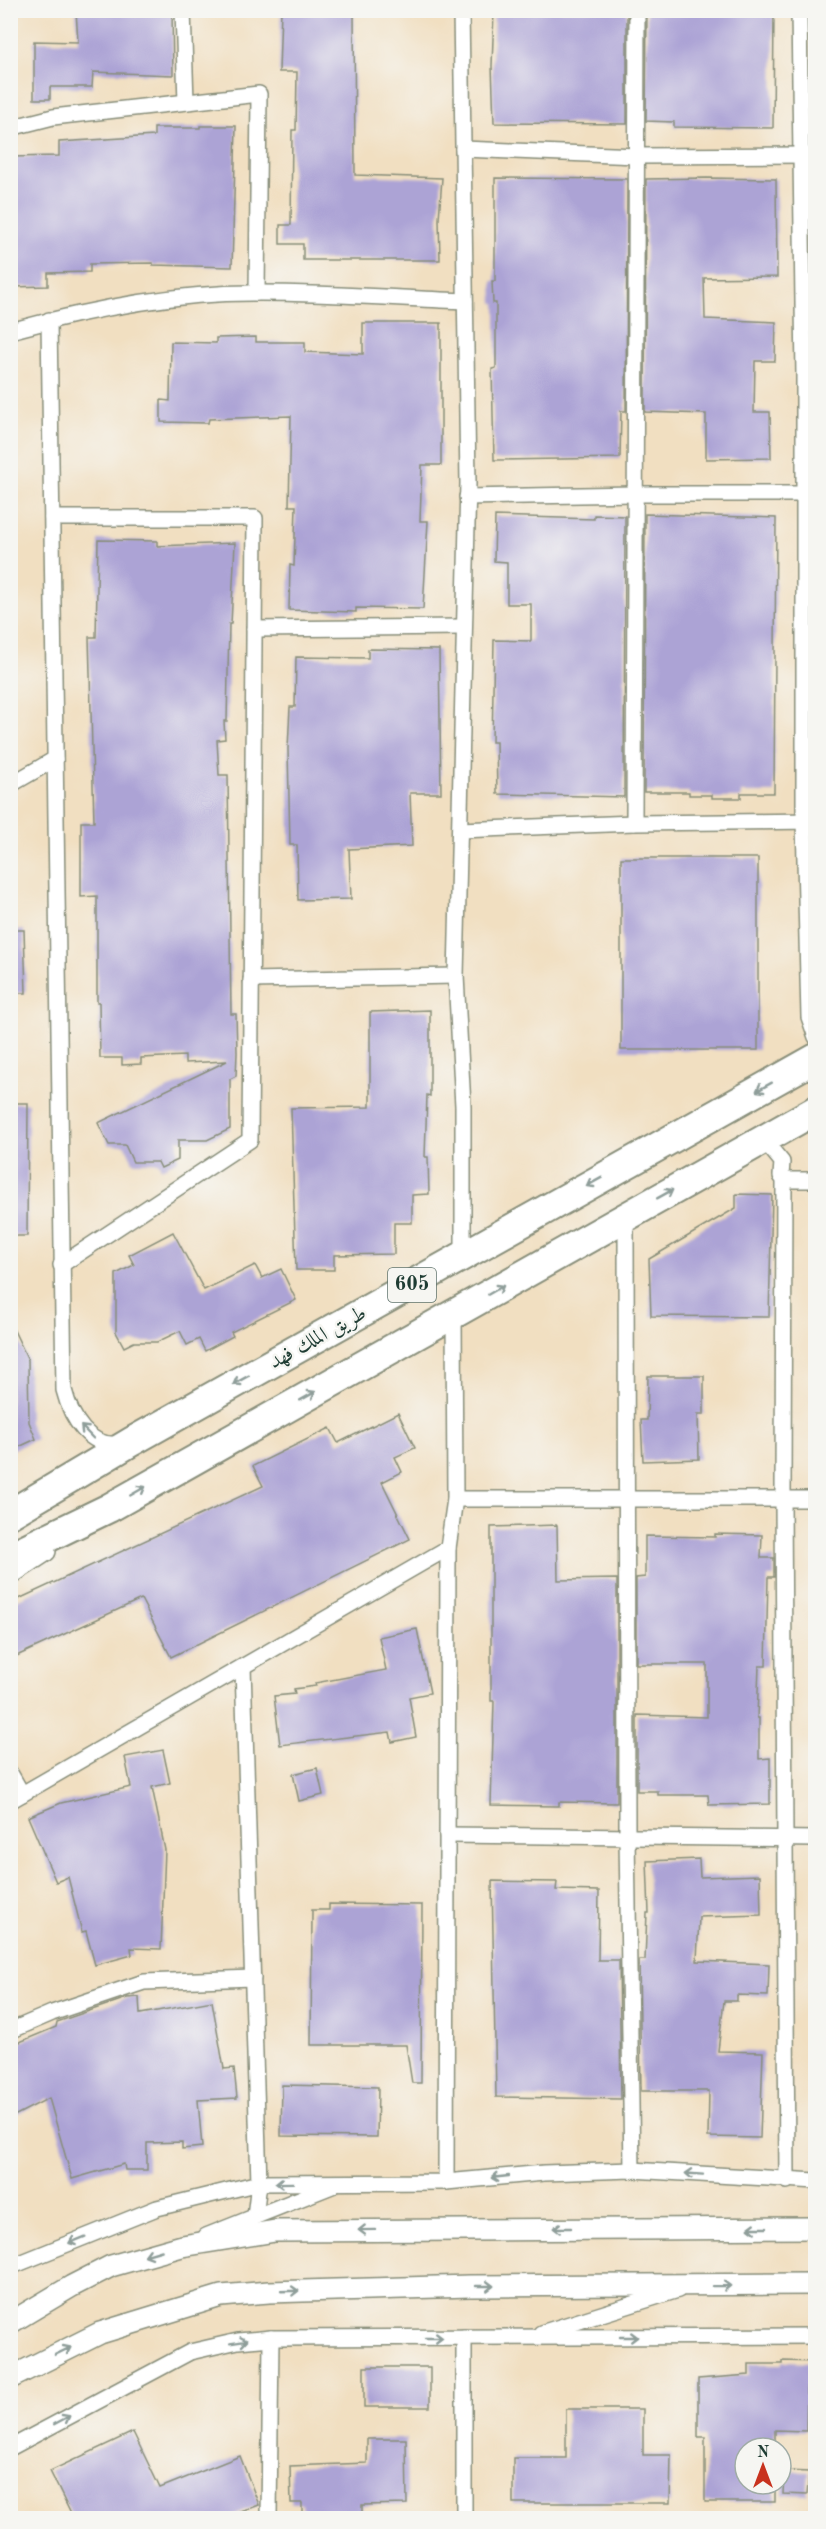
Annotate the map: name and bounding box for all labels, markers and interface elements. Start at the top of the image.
one-way arrow [756,1082,774,1093]
one-way arrow [586,1177,604,1188]
one-way arrow [656,1188,674,1199]
road number: 605 [388,1268,436,1302]
one-way arrow [487,1284,504,1296]
street label: طريق الملك فهد [266,1303,371,1374]
one-way arrow [233,1374,250,1386]
one-way arrow [298,1390,316,1401]
one-way arrow [79,1424,94,1439]
one-way arrow [129,1485,146,1497]
one-way arrow [685,2168,705,2179]
one-way arrow [490,2172,510,2183]
one-way arrow [274,2177,294,2189]
one-way arrow [553,2222,573,2234]
one-way arrow [748,2222,768,2234]
one-way arrow [358,2224,378,2235]
one-way arrow [68,2235,87,2246]
one-way arrow [144,2247,163,2259]
one-way arrow [474,2280,494,2292]
one-way arrow [711,2280,731,2291]
one-way arrow [279,2286,299,2297]
one-way arrow [618,2331,638,2343]
one-way arrow [423,2332,443,2344]
one-way arrow [229,2336,248,2347]
one-way arrow [53,2345,71,2357]
one-way arrow [53,2414,70,2426]
north arrow [733,2436,793,2496]
text: N [757,2445,770,2461]

